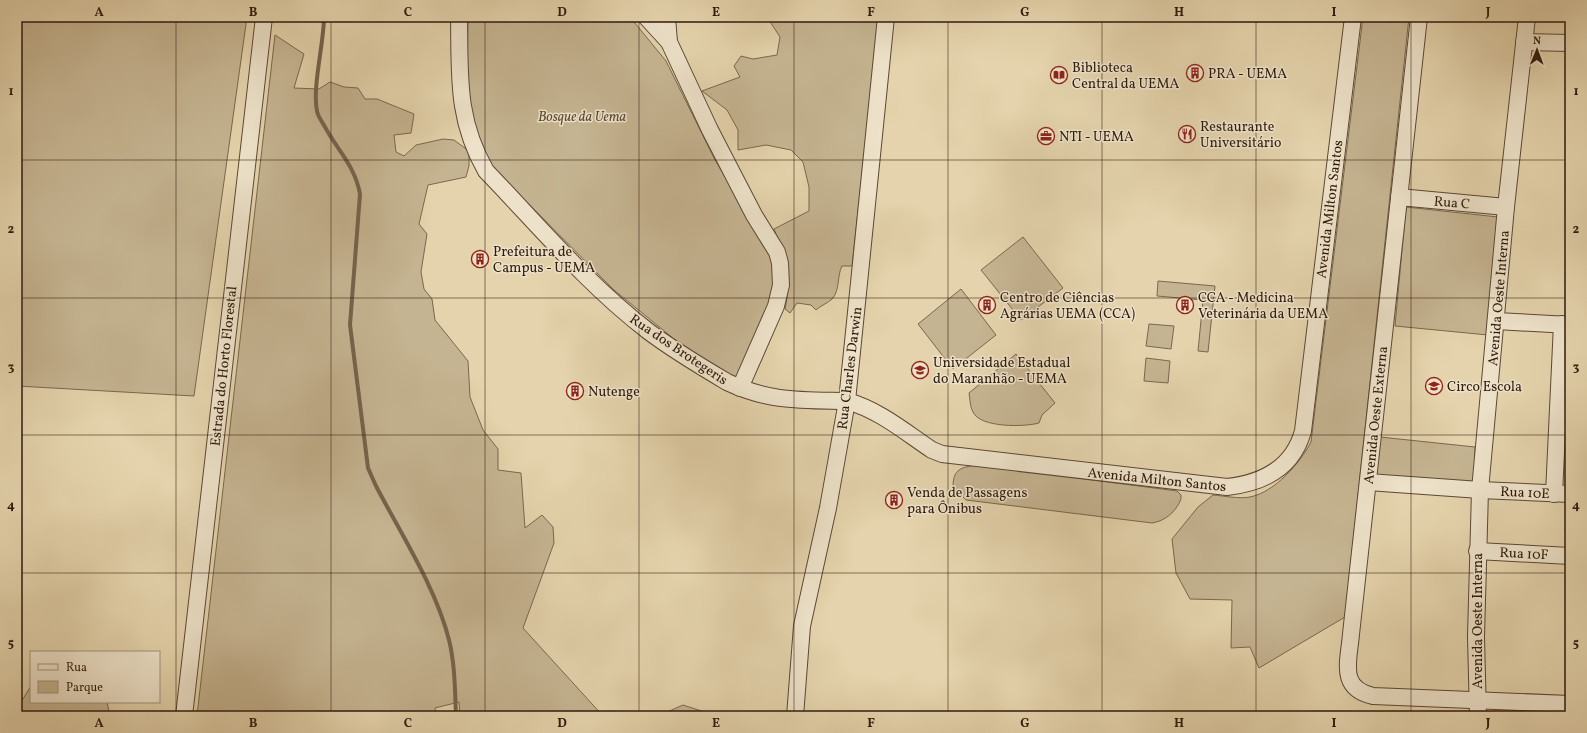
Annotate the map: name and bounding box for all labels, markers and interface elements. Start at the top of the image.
text: A [94,4,104,22]
text: B [249,4,258,22]
text: C [404,4,412,22]
text: D [557,4,567,22]
text: E [712,4,720,22]
text: F [867,4,875,22]
text: G [1020,4,1030,22]
text: H [1174,4,1184,22]
text: I [1332,4,1337,22]
text: J [1485,4,1491,22]
north arrow [1517,30,1557,70]
text: N [1533,34,1541,49]
place label: Biblioteca Central da UEMA [1072,59,1179,94]
building icon: PRA - UEMA [1185,63,1205,83]
library icon: Biblioteca Central da UEMA [1049,65,1069,85]
place label: PRA - UEMA [1208,65,1287,84]
text: 1 [8,83,14,101]
text: 1 [1573,83,1579,101]
park label: Bosque da Uema [538,108,626,127]
place label: Restaurante Universitário [1200,118,1281,153]
restaurant icon: Restaurante Universitário [1177,124,1197,144]
office icon: NTI - UEMA [1036,126,1056,146]
place label: NTI - UEMA [1059,128,1134,147]
street label: Avenida Milton Santos [1313,139,1348,279]
street label: Rua C [1433,192,1471,215]
text: 2 [8,221,15,239]
text: 2 [1573,221,1580,239]
street label: Avenida Oeste Interna [1484,229,1515,367]
place label: Prefeitura de Campus - UEMA [493,243,595,278]
building icon: Prefeitura de Campus - UEMA [470,249,490,269]
street label: Estrada do Horto Florestal [207,285,242,447]
place label: Centro de Ciências Agrárias UEMA (CCA) [1000,289,1135,324]
place label: CCA - Medicina Veterinária da UEMA [1198,289,1328,324]
building icon: Centro de Ciências Agrárias UEMA (CCA) [977,295,997,315]
building icon: CCA - Medicina Veterinária da UEMA [1175,295,1195,315]
street label: Rua Charles Darwin [834,306,867,431]
street label: Rua dos Brotegeris [625,310,731,390]
street label: Avenida Oeste Externa [1360,345,1393,485]
place label: Universidade Estadual do Maranhão - UEMA [933,354,1070,389]
text: 3 [8,359,15,377]
text: 3 [1573,359,1580,377]
school or university icon: Universidade Estadual do Maranhão - UEMA [910,360,930,380]
school or university icon: Circo Escola [1424,376,1444,396]
place label: Circo Escola [1447,378,1522,397]
building icon: Nutenge [565,381,585,401]
place label: Nutenge [588,383,640,402]
street label: Avenida Milton Santos [1087,464,1227,497]
street label: Rua 10E [1500,483,1550,504]
place label: Venda de Passagens para Ônibus [907,484,1027,519]
building icon: Venda de Passagens para Ônibus [884,490,904,510]
text: 4 [7,497,15,515]
text: 4 [1572,497,1580,515]
street label: Rua 10F [1499,544,1549,565]
street label: Avenida Oeste Interna [1469,553,1488,689]
text: 5 [8,635,14,653]
text: 5 [1573,635,1579,653]
legend [30,651,160,703]
text: Rua [66,660,87,676]
text: Parque [66,680,103,696]
text: A [94,715,104,733]
text: B [249,715,258,733]
text: C [404,715,412,733]
text: D [557,715,567,733]
text: E [712,715,720,733]
text: F [867,715,875,733]
text: G [1020,715,1030,733]
text: H [1174,715,1184,733]
text: I [1332,715,1337,733]
text: J [1485,715,1491,733]

